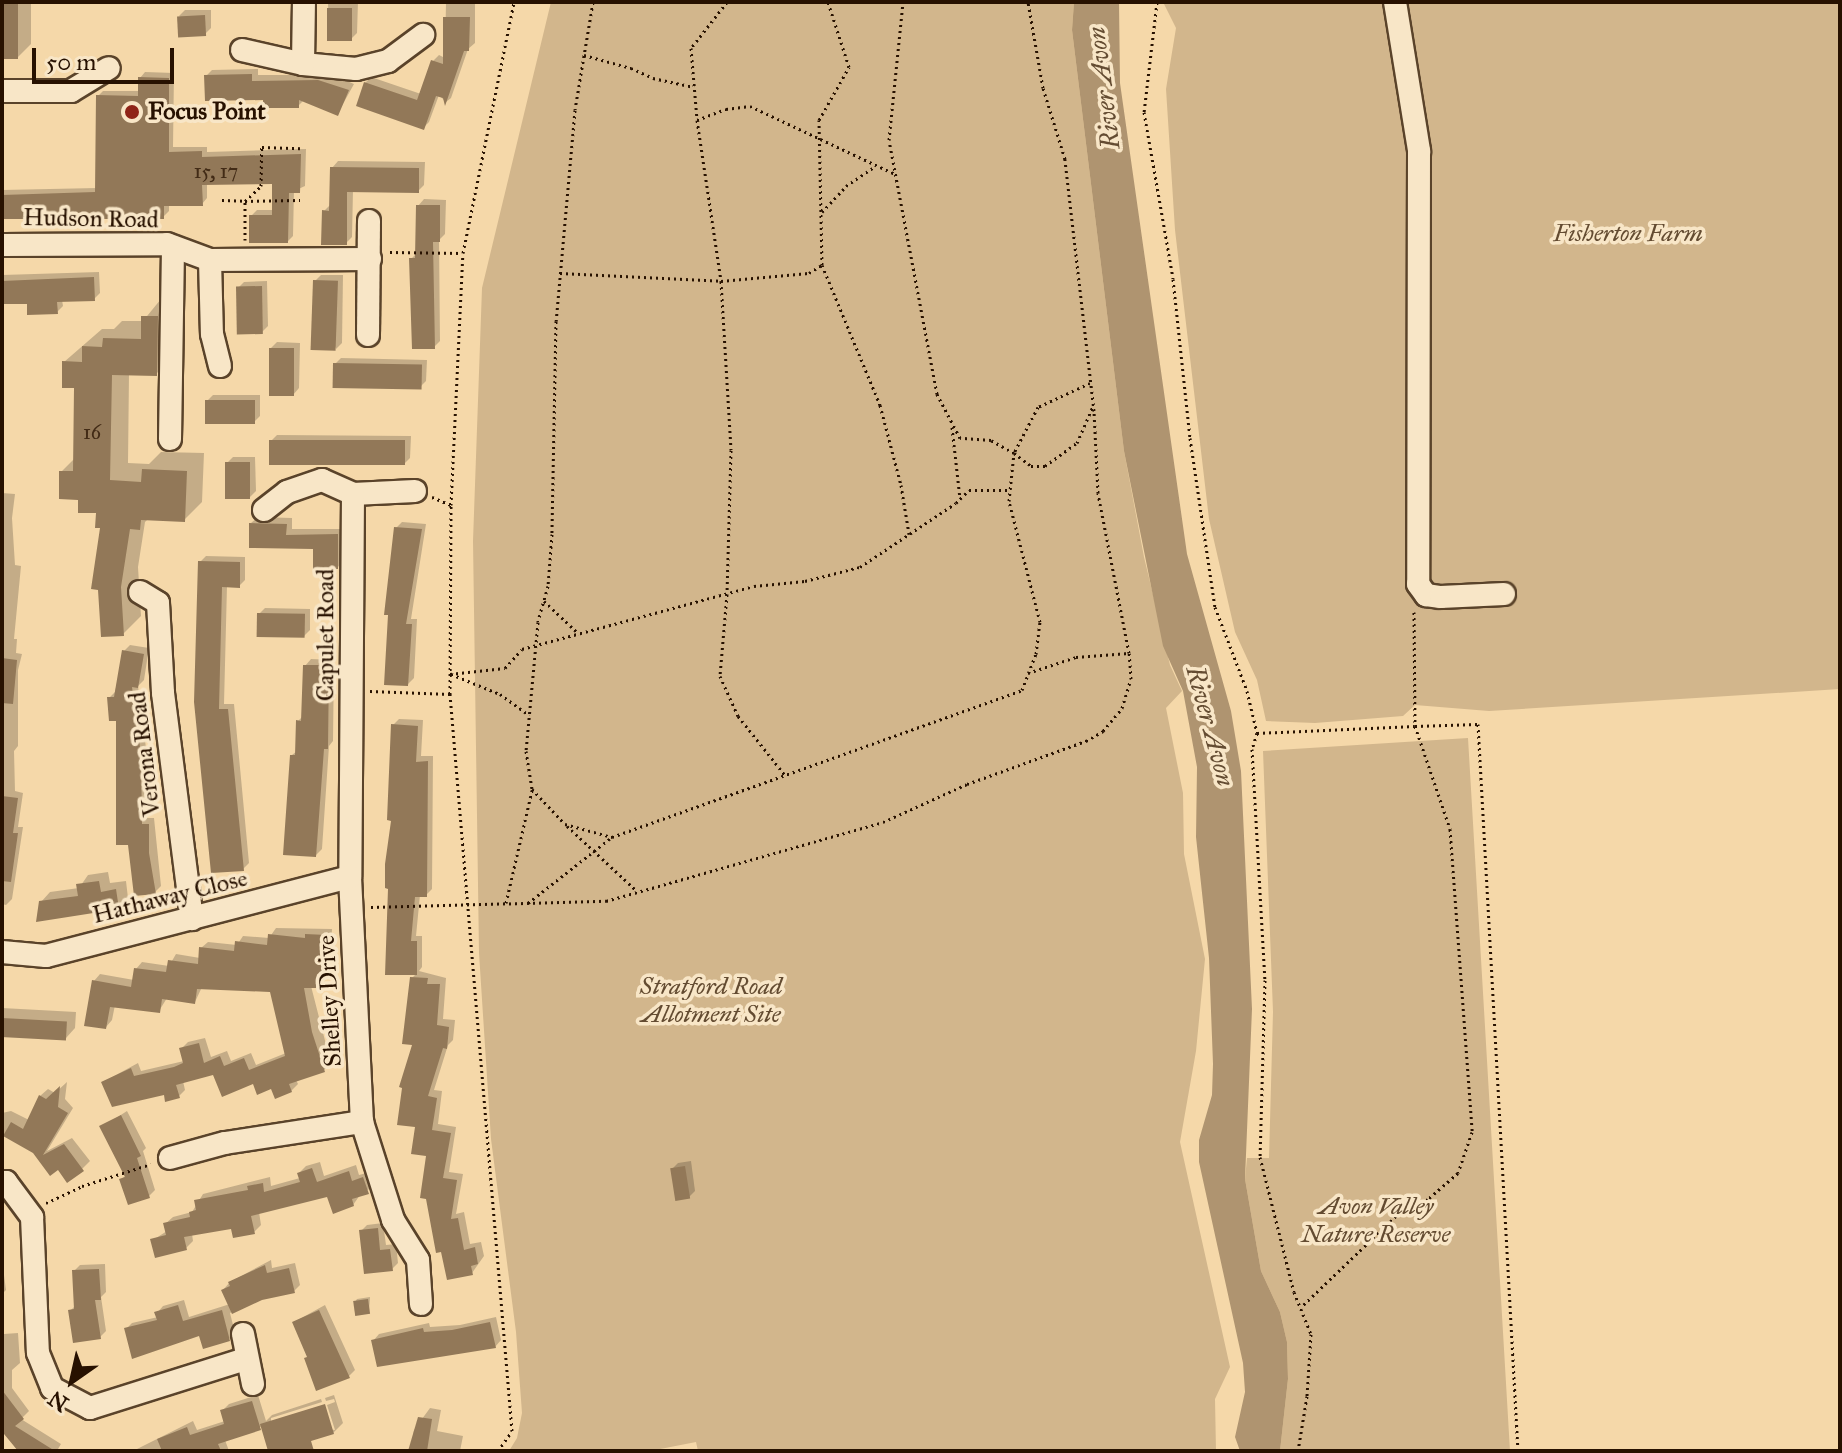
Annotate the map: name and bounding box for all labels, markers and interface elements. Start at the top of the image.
water label: River Avon [1081,25,1127,151]
scale bar [36,32,178,82]
text: 50 m [46,47,96,77]
place label: Focus Point [148,98,266,126]
marker: Focus Point [123,103,141,121]
house number: 15, 17 [194,159,238,183]
street label: Hudson Road [23,203,159,235]
park label: Fisherton Farm [1553,220,1703,248]
house number: 16 [83,420,101,444]
street label: Capulet Road [312,569,340,701]
water label: River Avon [1179,662,1241,790]
street label: Verona Road [123,690,167,818]
street label: Hathaway Close [90,864,250,930]
street label: Shelley Drive [312,934,348,1068]
park label: Stratford Road Allotment Site [640,973,782,1029]
park label: Avon Valley Nature Reserve [1302,1193,1450,1249]
north arrow [32,1341,112,1421]
text: N [43,1385,74,1418]

